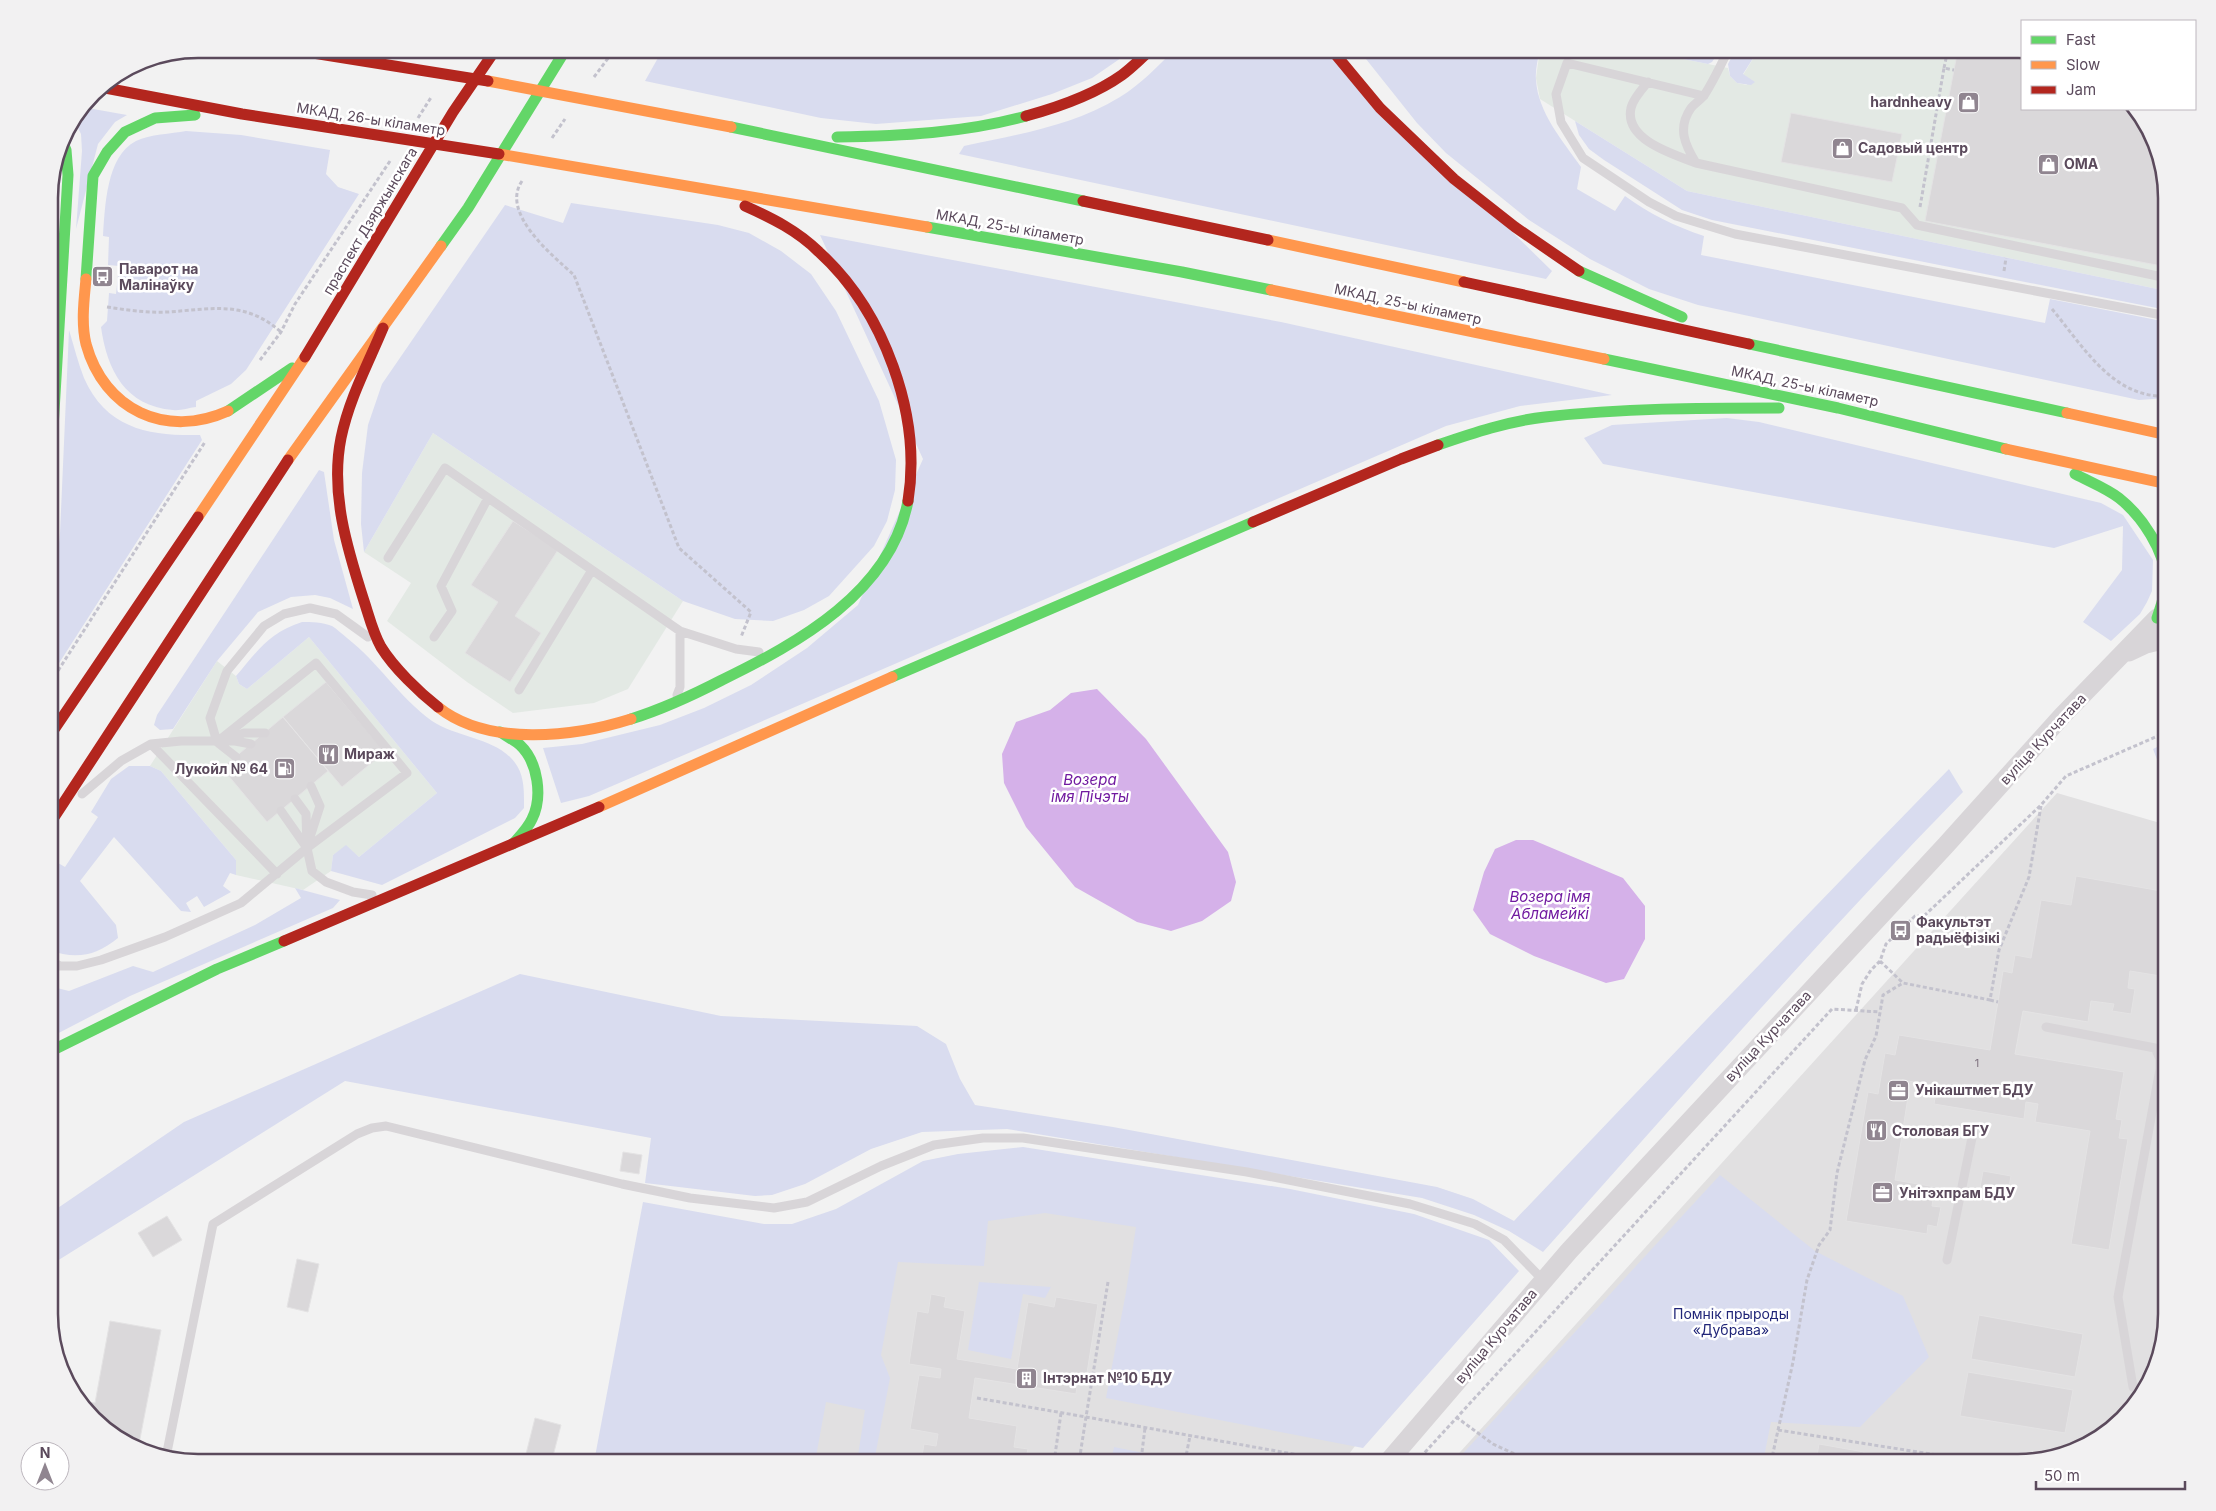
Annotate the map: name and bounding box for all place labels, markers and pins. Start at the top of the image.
shop icon: hardnheavy [1956,90,1980,114]
place label: hardnheavy [1870,93,1953,110]
shop icon: Садовый центр [1830,136,1854,160]
place label: Садовый центр [1858,139,1968,156]
shop icon: ОМА [2036,152,2060,176]
place label: ОМА [2064,155,2099,172]
place label: Паварот на Малінаўку [119,260,199,293]
bus stop icon: Паварот на Малінаўку [91,265,115,289]
restaurant icon: Мираж [316,742,340,766]
place label: Мираж [344,745,395,762]
fuel station icon: Лукойл № 64 [272,757,296,781]
place label: Лукойл № 64 [175,760,268,777]
place label: Факультэт радыёфізікі [1916,913,2000,946]
bus stop icon: Факультэт радыёфізікі [1888,918,1912,942]
office icon: Унікаштмет БДУ [1887,1078,1911,1102]
place label: Унікаштмет БДУ [1915,1081,2034,1098]
restaurant icon: Столовая БГУ [1864,1119,1888,1143]
place label: Столовая БГУ [1892,1122,1990,1139]
office icon: Унітэхпрам БДУ [1871,1181,1895,1205]
place label: Унітэхпрам БДУ [1899,1184,2015,1201]
building icon: Інтэрнат №10 БДУ [1015,1366,1039,1390]
place label: Інтэрнат №10 БДУ [1043,1369,1173,1386]

